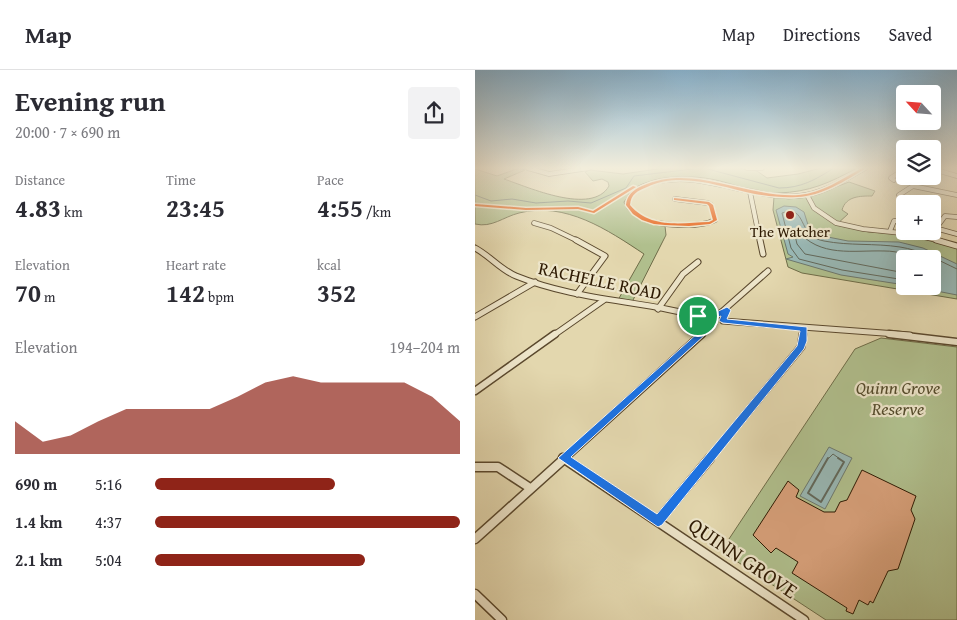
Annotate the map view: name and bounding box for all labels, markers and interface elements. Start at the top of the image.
text: Map [25,17,72,52]
text: Map [722,21,755,48]
text: Directions [783,21,860,48]
text: Saved [888,21,932,48]
text: Evening run [15,80,166,121]
north arrow [896,85,941,130]
map controls [896,85,941,295]
button: share [408,87,460,139]
text: 20:00 · 7 × 690 m [15,120,120,144]
button: layers [896,140,941,185]
text: Distance [15,170,65,190]
text: Time [166,170,196,190]
text: Pace [317,170,344,190]
text: 4.83 [15,190,61,226]
text: 23:45 [166,190,225,226]
text: 4:55 [317,190,363,226]
button: + [896,195,941,240]
text: km [61,202,83,222]
text: /km [363,202,391,222]
marker: The Watcher [784,209,796,221]
place label: The Watcher [750,221,830,242]
button: − [896,250,941,295]
street label: RACHELLE ROAD [536,254,664,307]
text: Elevation [15,255,70,275]
text: Heart rate [166,255,226,275]
text: kcal [317,255,341,275]
text: 70 [15,275,41,311]
text: 142 [166,275,205,311]
text: 352 [317,275,356,311]
text: m [41,287,55,307]
text: bpm [205,287,234,307]
pin [677,295,719,337]
icon: arrive [684,302,712,330]
text: Elevation [15,335,78,359]
text: 194–204 m [390,335,460,359]
park label: Quinn Grove Reserve [856,374,940,422]
text: 690 m [15,472,57,496]
text: 5:16 [95,472,122,496]
street label: QUINN GROVE [682,509,805,606]
text: 1.4 km [15,510,62,534]
text: 4:37 [95,510,122,534]
text: 2.1 km [15,548,62,572]
text: 5:04 [95,548,122,572]

